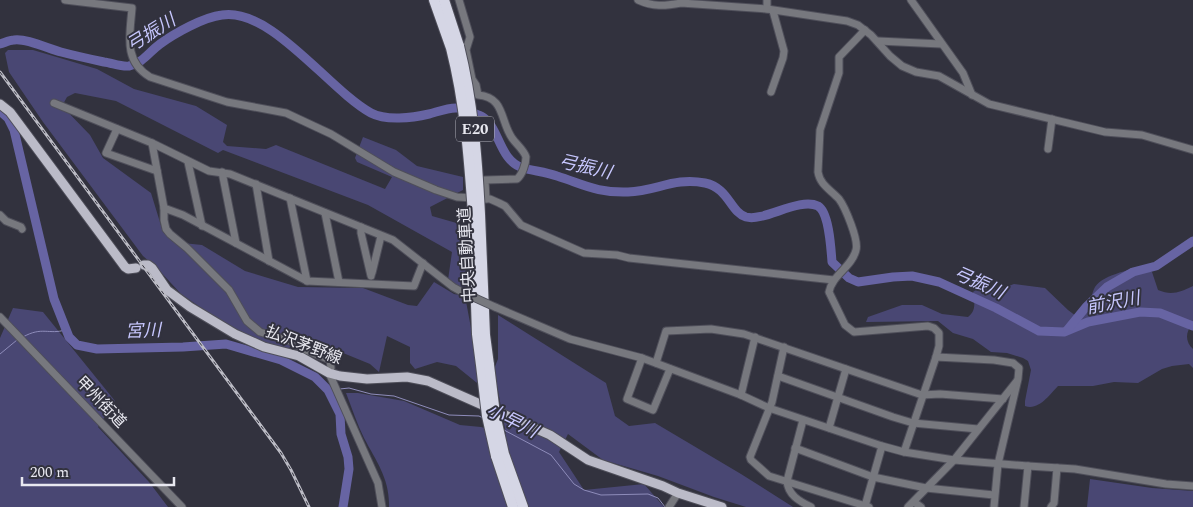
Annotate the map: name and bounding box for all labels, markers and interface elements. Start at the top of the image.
water label: 弓振川 [121,6,183,59]
road number: E20 [456,116,494,142]
water label: 弓振川 [556,148,616,187]
street label: 中央自動車道 [453,206,481,304]
water label: 弓振川 [949,260,1011,307]
water label: 前沢川 [1084,284,1144,321]
water label: 宮川 [125,317,163,345]
street label: 払沢茅野線 [262,319,346,371]
street label: 甲州街道 [70,371,132,433]
water label: 小早川 [482,397,544,446]
scale bar [22,454,175,486]
text: 200 m [30,461,69,484]

